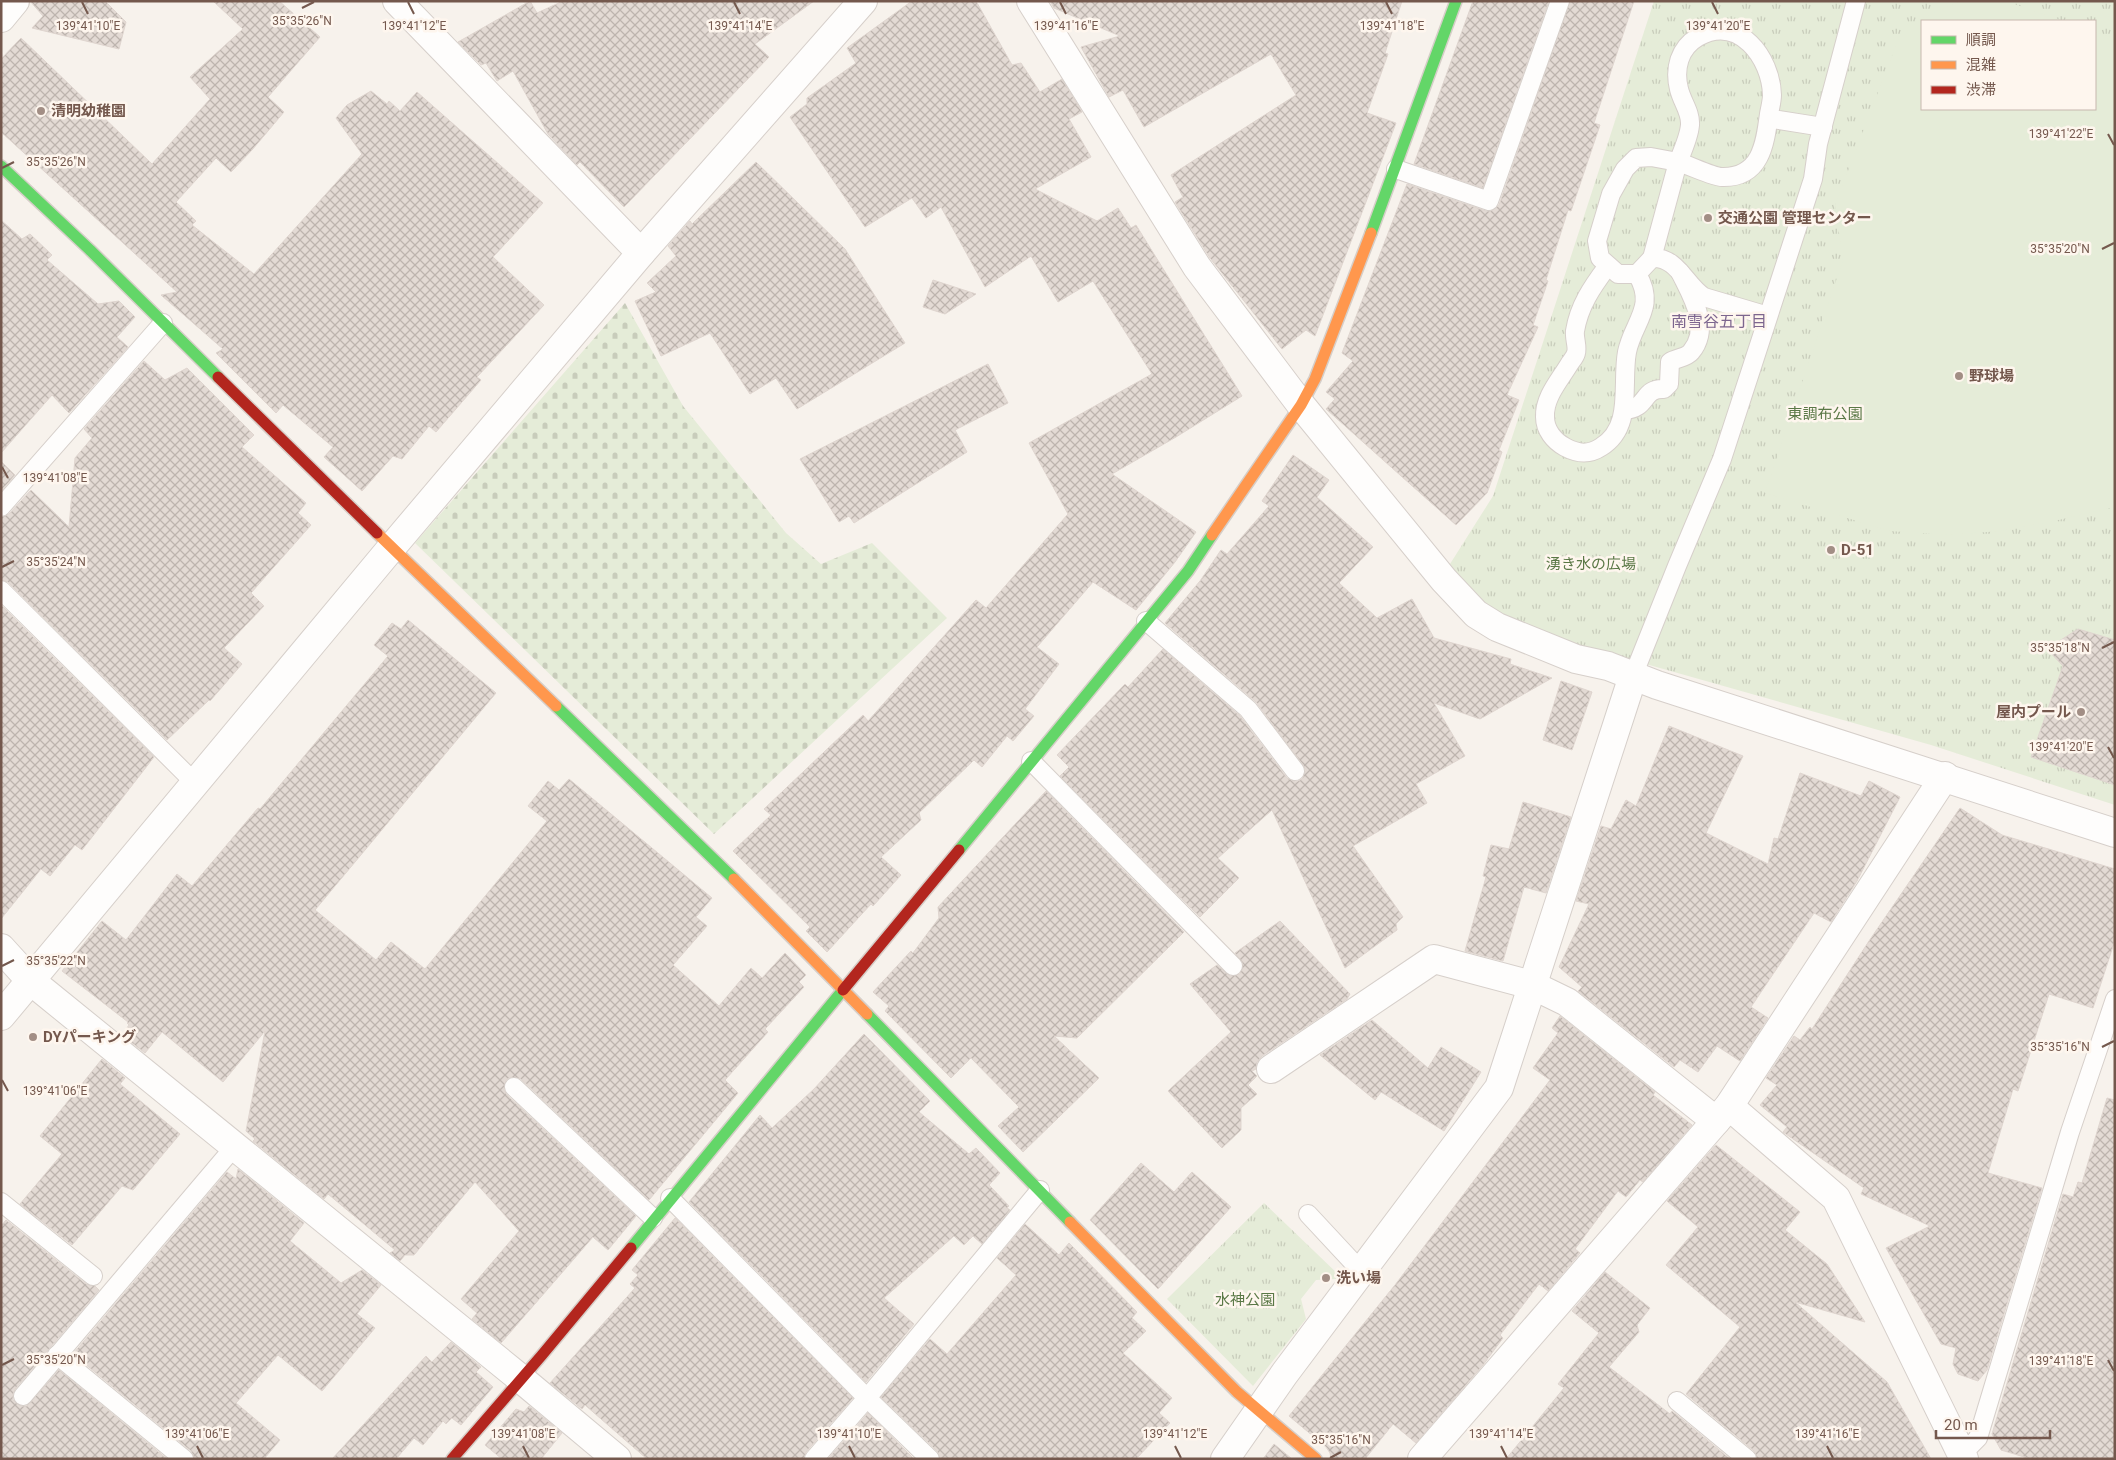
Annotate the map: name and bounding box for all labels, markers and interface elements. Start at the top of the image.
text: 35°35'26"N [272,14,332,28]
text: 139°41'10"E [56,19,120,33]
text: 139°41'12"E [382,19,446,33]
text: 139°41'14"E [708,19,772,33]
text: 139°41'16"E [1034,19,1098,33]
text: 139°41'18"E [1360,19,1424,33]
text: 139°41'20"E [1686,19,1750,33]
legend [1921,20,2096,110]
text: 順調 [1966,31,1996,49]
text: 混雑 [1966,56,1996,74]
text: 渋滞 [1966,81,1996,99]
place label: 清明幼稚園 [51,102,126,120]
marker: 清明幼稚園 [35,105,47,117]
text: 139°41'22"E [2029,127,2093,141]
text: 35°35'26"N [26,155,86,169]
place label: 交通公園 管理センター [1718,209,1872,227]
marker: 交通公園 管理センター [1702,212,1714,224]
text: 35°35'20"N [2030,242,2090,256]
district label: 南雪谷五丁目 [1671,312,1767,331]
place label: 野球場 [1969,367,2014,385]
marker: 野球場 [1953,370,1965,382]
park label: 東調布公園 [1787,405,1863,423]
text: 139°41'08"E [23,471,87,485]
place label: D-51 [1841,541,1874,559]
marker: D-51 [1825,544,1837,556]
text: 35°35'24"N [26,555,86,569]
park label: 湧き水の広場 [1546,555,1636,573]
text: 35°35'18"N [2030,641,2090,655]
place label: 屋内プール [1996,703,2071,721]
marker: 屋内プール [2075,706,2087,718]
text: 139°41'20"E [2029,740,2093,754]
text: 35°35'22"N [26,954,86,968]
place label: DYパーキング [43,1028,136,1046]
marker: DYパーキング [27,1031,39,1043]
text: 35°35'16"N [2030,1040,2090,1054]
text: 139°41'06"E [23,1084,87,1098]
place label: 洗い場 [1336,1269,1381,1287]
marker: 洗い場 [1320,1272,1332,1284]
park label: 水神公園 [1215,1291,1275,1309]
text: 35°35'20"N [26,1353,86,1367]
text: 139°41'18"E [2029,1354,2093,1368]
scale bar [1936,1408,2050,1440]
text: 20 m [1944,1416,1978,1434]
text: 139°41'06"E [165,1427,229,1441]
text: 139°41'08"E [491,1427,555,1441]
text: 139°41'10"E [817,1427,881,1441]
text: 139°41'12"E [1143,1427,1207,1441]
text: 139°41'14"E [1469,1427,1533,1441]
text: 139°41'16"E [1795,1427,1859,1441]
text: 35°35'16"N [1311,1433,1371,1447]

